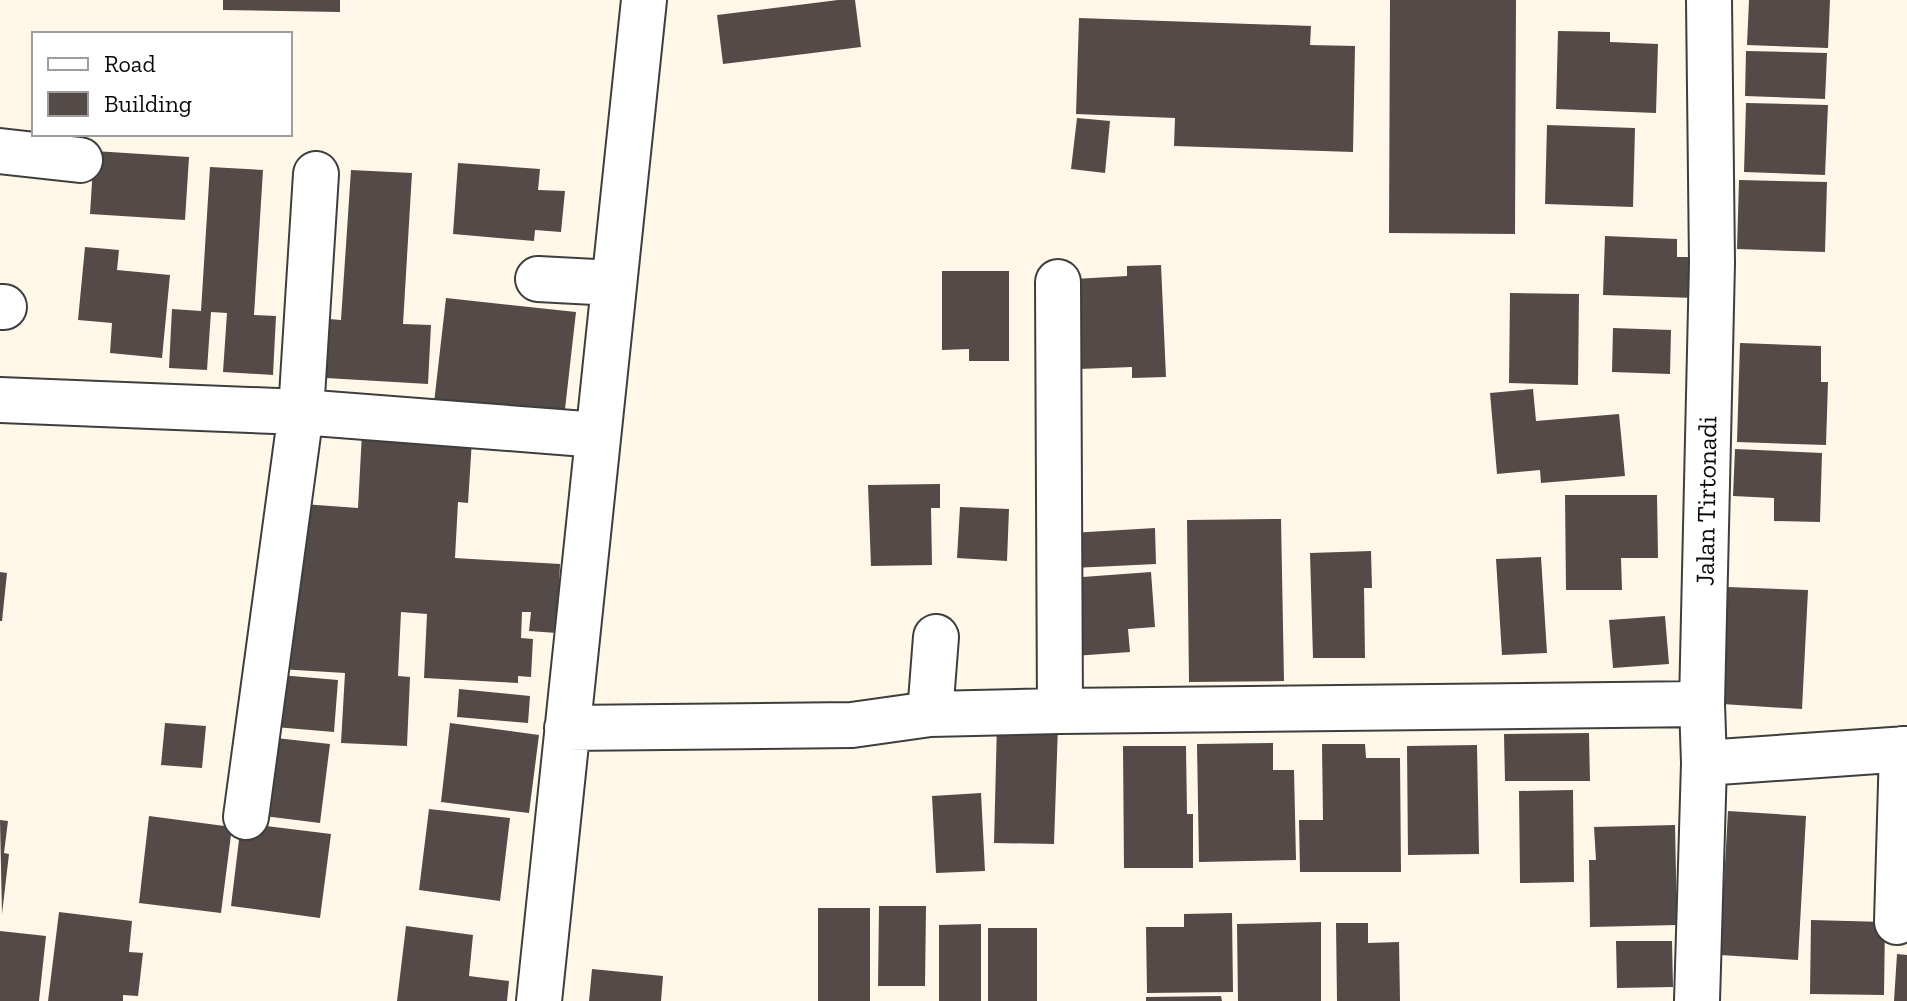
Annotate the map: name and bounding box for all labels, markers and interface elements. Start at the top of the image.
legend [32,32,292,136]
text: Road [104,49,156,78]
text: Building [104,89,192,118]
street label: Jalan Tirtonadi [1689,416,1723,586]

